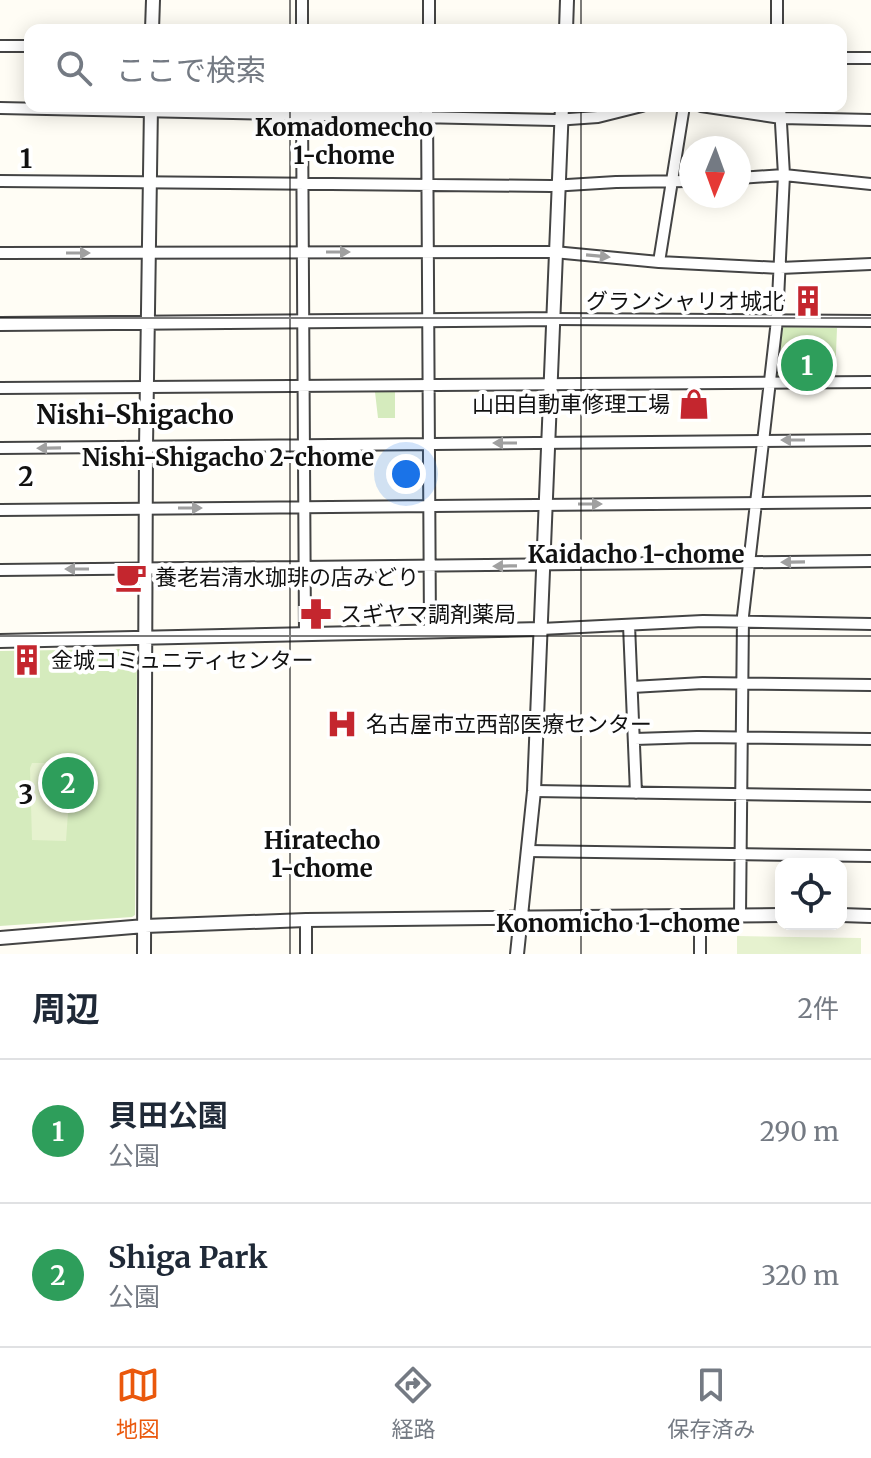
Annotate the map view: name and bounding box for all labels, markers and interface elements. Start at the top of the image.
search box [24,24,847,112]
icon: search [52,46,96,90]
text: ここで検索 [116,51,266,89]
district label: Komadomecho 1-chome [255,112,433,171]
north arrow [679,136,751,208]
text: 1 [20,142,32,175]
one-way arrow [66,246,91,259]
one-way arrow [326,246,351,258]
one-way arrow [586,250,611,263]
building icon: グランシャリオ城北 [791,284,825,318]
place label: グランシャリオ城北 [586,287,784,315]
pin: 1 [781,335,833,395]
shop icon: 山田自動車修理工場 [677,387,711,421]
place label: 山田自動車修理工場 [472,390,670,418]
district label: Nishi-Shigacho [36,398,234,431]
one-way arrow [780,434,805,446]
one-way arrow [492,437,517,450]
one-way arrow [36,442,61,454]
district label: Nishi-Shigacho 2-chome [82,442,374,473]
your location [386,454,426,494]
text: 2 [18,460,34,493]
one-way arrow [578,498,603,510]
one-way arrow [178,502,203,514]
district label: Kaidacho 1-chome [527,539,745,570]
one-way arrow [780,556,805,569]
one-way arrow [492,559,517,572]
cafe icon: 養老岩清水珈琲の店みどり [114,560,148,594]
one-way arrow [64,563,89,576]
place label: 養老岩清水珈琲の店みどり [155,563,419,591]
pharmacy icon: スギヤマ調剤薬局 [299,597,333,631]
place label: スギヤマ調剤薬局 [340,600,516,628]
building icon: 金城コミュニティセンター [10,643,44,677]
place label: 金城コミュニティセンター [51,646,314,674]
hospital icon: 名古屋市立西部医療センター [325,707,359,741]
place label: 名古屋市立西部医療センター [366,710,652,738]
pin: 2 [42,753,94,813]
text: 3 [19,778,33,811]
district label: Hiratecho 1-chome [264,825,380,884]
map controls [775,858,847,930]
button: locate [775,858,847,930]
district label: Konomicho 1-chome [496,908,740,939]
text: 周辺 [32,988,100,1030]
text: 2件 [798,992,839,1025]
text: 貝田公園 [108,1096,228,1134]
text: 1 [52,1115,64,1148]
text: 290 m [760,1115,839,1148]
text: 公園 [108,1139,160,1172]
text: Shiga Park [108,1238,267,1276]
text: 2 [50,1259,66,1292]
text: 320 m [761,1259,839,1292]
text: 公園 [108,1280,160,1313]
tab: 地図 [116,1363,160,1443]
tab: 経路 [391,1363,435,1443]
tab: 保存済み [667,1363,755,1443]

